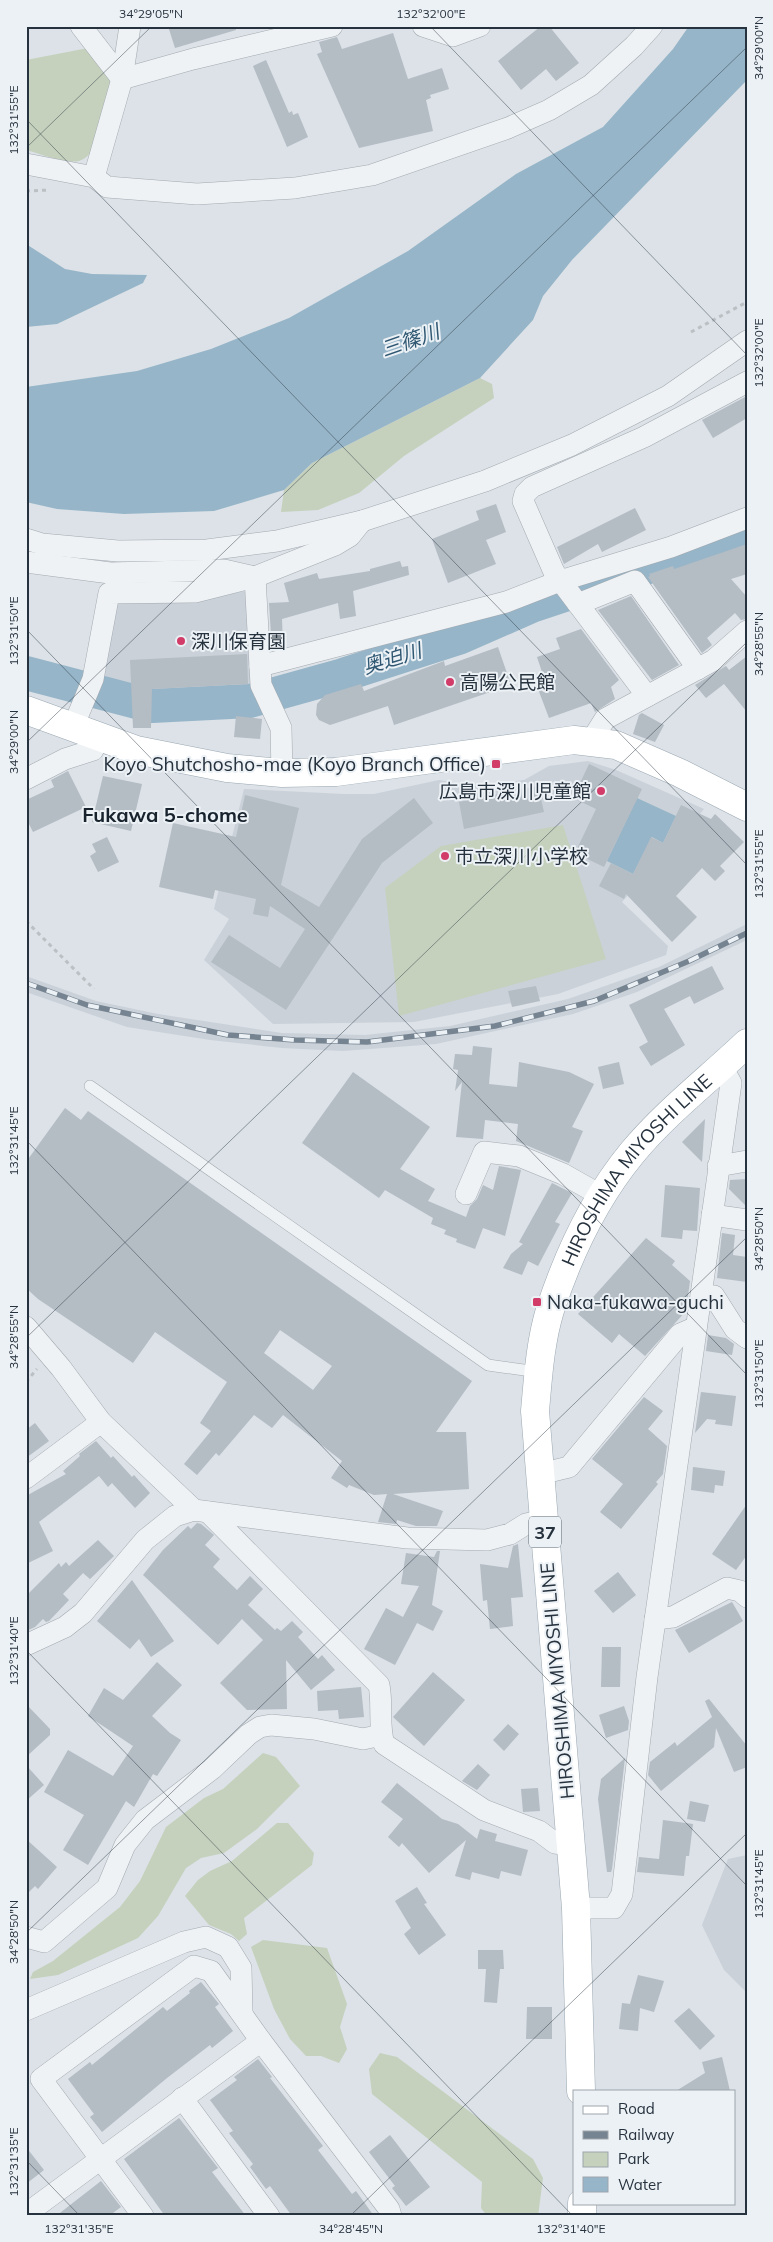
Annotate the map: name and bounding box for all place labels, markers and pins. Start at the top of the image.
place label: 深川保育園 [191,629,286,653]
marker: 深川保育園 [175,635,187,647]
place label: 高陽公民館 [460,670,555,694]
marker: 高陽公民館 [444,676,456,688]
place label: Koyo Shutchosho-mae (Koyo Branch Office) [103,752,486,776]
marker: Koyo Shutchosho-mae (Koyo Branch Office) [490,758,502,770]
place label: 広島市深川児童館 [439,779,591,803]
marker: 広島市深川児童館 [595,785,607,797]
place label: 市立深川小学校 [455,844,588,868]
marker: 市立深川小学校 [439,850,451,862]
place label: Naka-fukawa-guchi [547,1290,724,1314]
marker: Naka-fukawa-guchi [531,1296,543,1308]

